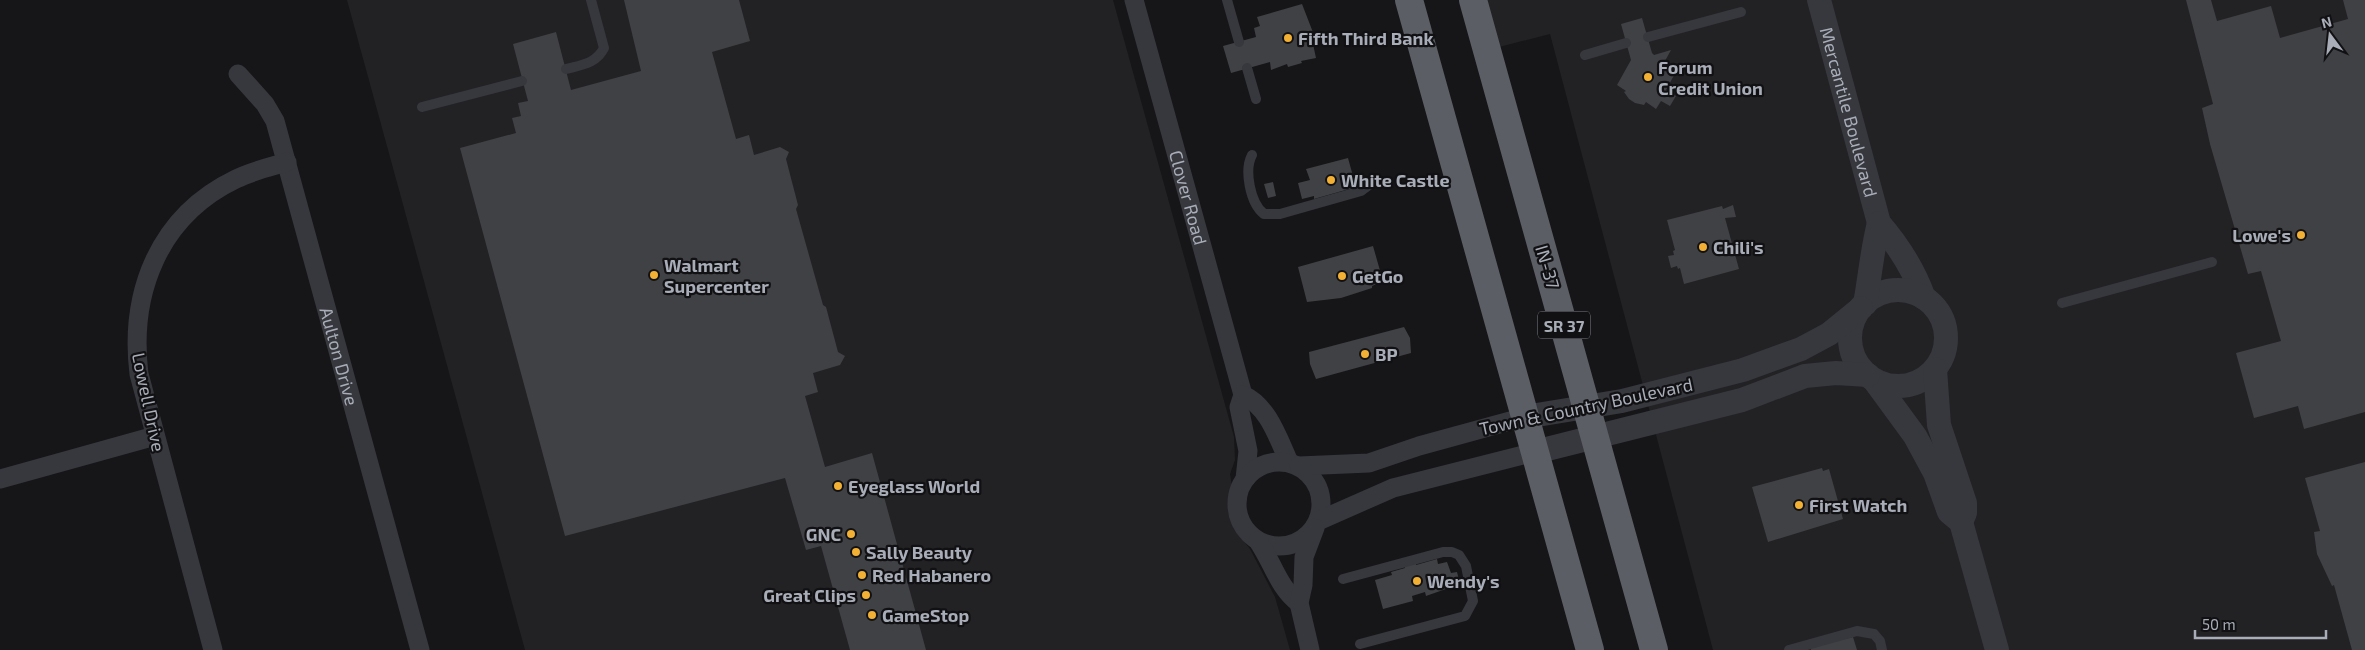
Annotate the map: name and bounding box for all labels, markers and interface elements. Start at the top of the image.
north arrow [2305,10,2355,60]
text: N [2319,12,2334,31]
street label: Mercantile Boulevard [1816,24,1883,200]
place label: Fifth Third Bank [1298,27,1433,49]
marker: Fifth Third Bank [1282,32,1294,44]
place label: Forum Credit Union [1658,56,1763,99]
marker: Forum Credit Union [1642,71,1654,83]
street label: Clover Road [1165,148,1212,247]
place label: White Castle [1341,169,1450,191]
marker: White Castle [1325,174,1337,186]
place label: Lowe's [2232,224,2291,246]
marker: Lowe's [2295,229,2307,241]
place label: Chili's [1713,236,1764,258]
marker: Chili's [1697,241,1709,253]
street label: IN-37 [1531,242,1565,292]
place label: Walmart Supercenter [664,254,769,297]
place label: GetGo [1352,265,1403,287]
marker: Walmart Supercenter [648,269,660,281]
marker: GetGo [1336,270,1348,282]
street label: Aulton Drive [316,305,363,408]
road number: SR 37 [1538,312,1590,338]
place label: BP [1375,343,1398,365]
marker: BP [1359,348,1371,360]
street label: Lowell Drive [128,350,170,454]
street label: Town & Country Boulevard [1477,373,1695,439]
place label: Eyeglass World [848,475,980,497]
marker: Eyeglass World [832,480,844,492]
place label: First Watch [1809,494,1907,516]
marker: First Watch [1793,499,1805,511]
place label: GNC [806,523,841,545]
marker: GNC [845,528,857,540]
place label: Sally Beauty [866,541,973,563]
marker: Sally Beauty [850,546,862,558]
place label: Red Habanero [872,564,991,586]
marker: Red Habanero [856,569,868,581]
place label: Wendy's [1427,570,1500,592]
marker: Wendy's [1411,575,1423,587]
place label: Great Clips [763,584,856,606]
marker: Great Clips [860,589,872,601]
place label: GameStop [882,604,969,626]
scale bar [2195,608,2326,640]
marker: GameStop [866,609,878,621]
text: 50 m [2202,615,2236,633]

